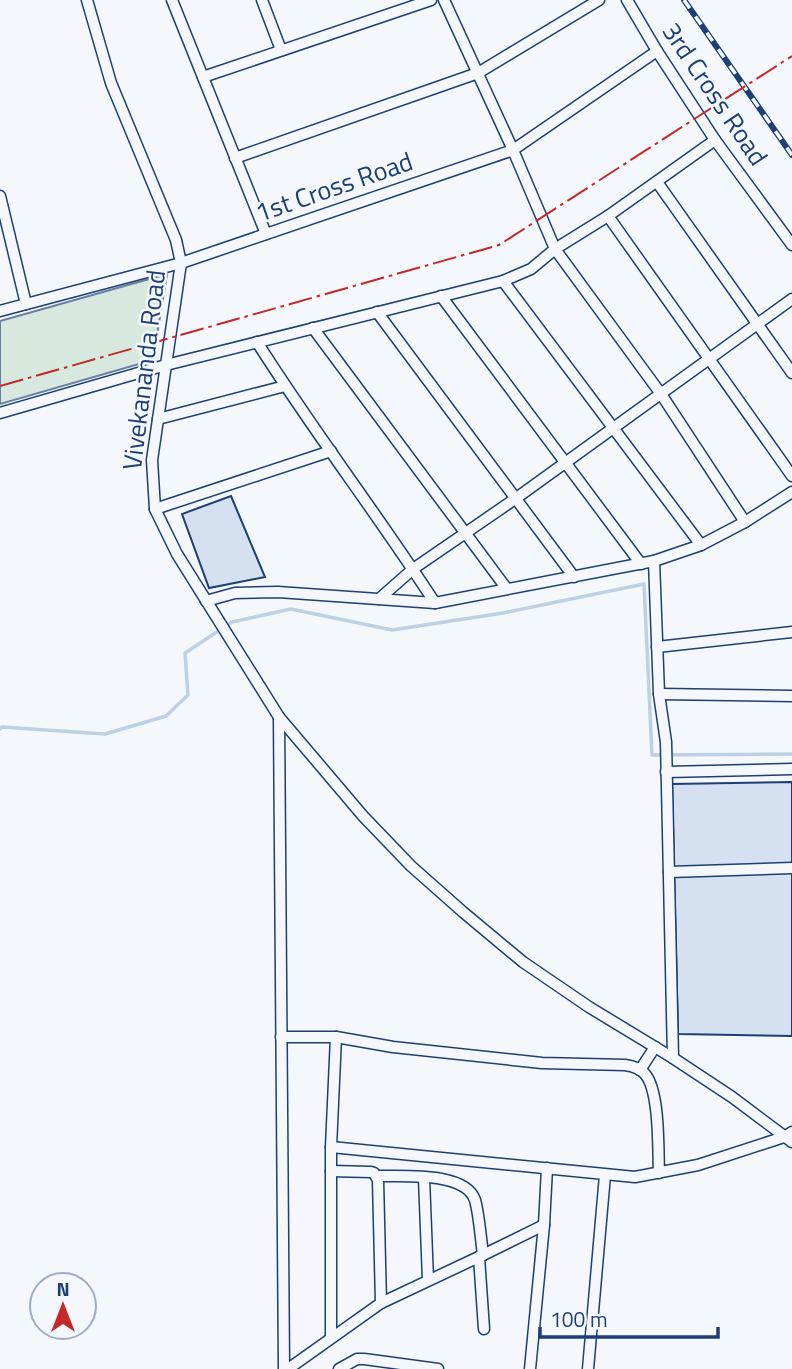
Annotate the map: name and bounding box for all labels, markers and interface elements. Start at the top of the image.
street label: 3rd Cross Road [653,14,778,173]
street label: 1st Cross Road [250,141,418,232]
street label: Vivekananda Road [112,268,175,472]
north arrow [28,1271,98,1341]
text: N [56,1274,70,1303]
scale bar [540,1296,718,1340]
text: 100 m [550,1303,607,1335]

